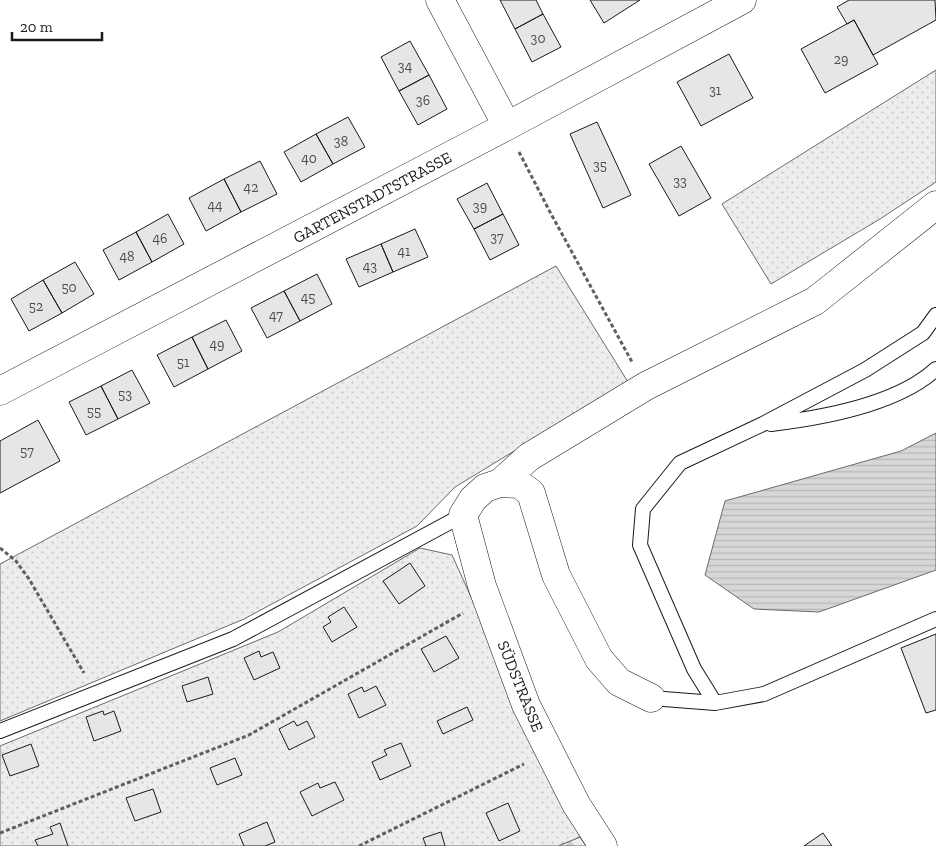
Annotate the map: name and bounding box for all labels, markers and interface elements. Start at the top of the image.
scale bar [12,10,102,42]
text: 20 m [20,18,53,36]
house number: 30 [531,30,545,47]
house number: 29 [834,51,848,68]
house number: 34 [398,58,413,75]
house number: 31 [709,82,722,99]
house number: 36 [416,92,430,109]
house number: 38 [334,133,348,150]
street label: GARTENSTADTSTRASSE [290,148,455,247]
house number: 40 [301,150,317,167]
house number: 35 [593,157,607,174]
house number: 33 [673,173,687,190]
house number: 42 [244,179,258,196]
house number: 44 [207,197,223,214]
house number: 39 [473,198,487,215]
house number: 37 [490,229,504,246]
house number: 46 [153,230,167,247]
house number: 41 [398,243,411,260]
house number: 48 [119,248,135,265]
house number: 43 [363,258,377,275]
house number: 50 [61,279,77,296]
house number: 45 [301,289,315,306]
house number: 52 [29,298,43,315]
house number: 47 [269,307,283,324]
house number: 49 [210,336,224,353]
house number: 51 [177,354,190,371]
house number: 53 [118,386,132,403]
house number: 55 [87,403,101,420]
house number: 57 [20,443,34,460]
street label: SÜDSTRASSE [494,638,547,734]

